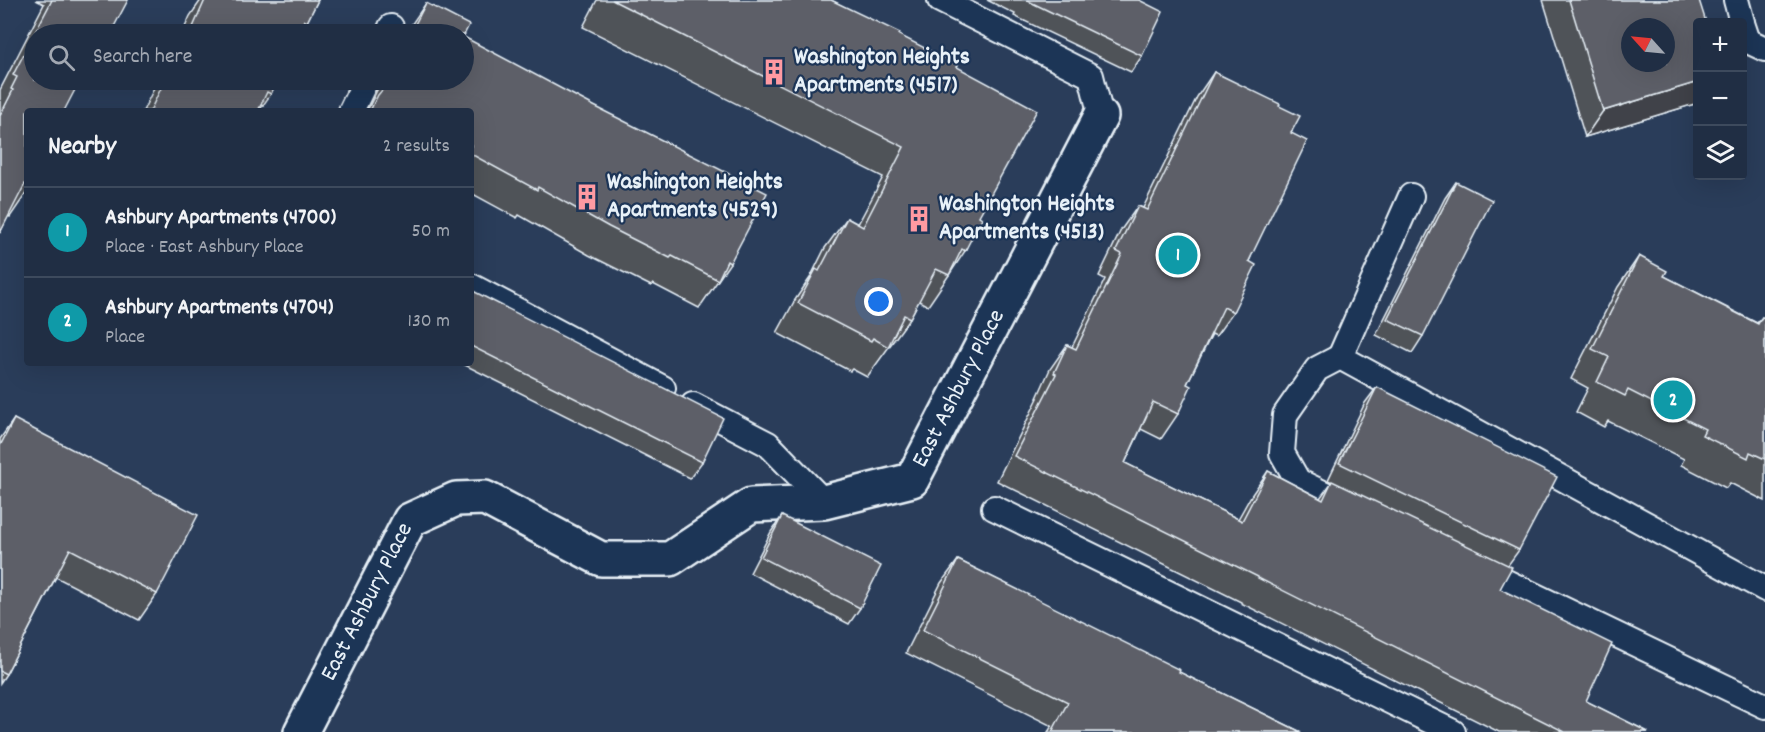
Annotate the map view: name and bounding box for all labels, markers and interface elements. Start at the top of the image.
north arrow [1621,18,1675,72]
map controls [1693,18,1747,180]
button: + [1693,18,1747,72]
search box [24,24,474,90]
icon: search [45,41,78,74]
place label: Washington Heights Apartments (4517) [794,41,970,103]
text: Search here [93,42,192,73]
building icon: Washington Heights Apartments (4517) [759,57,789,87]
button: − [1693,72,1747,126]
button: layers [1693,126,1747,180]
text: Nearby [48,129,116,166]
text: 2 results [383,133,450,161]
place label: Washington Heights Apartments (4529) [607,166,783,228]
building icon: Washington Heights Apartments (4529) [572,182,602,212]
place label: Washington Heights Apartments (4513) [939,188,1115,250]
text: Ashbury Apartments (4700) [105,203,336,234]
building icon: Washington Heights Apartments (4513) [904,204,934,234]
text: 1 [65,218,70,246]
text: 50 m [412,218,450,246]
pin: 1 [1158,232,1198,278]
text: Place · East Ashbury Place [105,234,304,262]
your location [864,287,893,316]
text: Ashbury Apartments (4704) [105,293,333,324]
street label: East Ashbury Place [904,304,1015,474]
text: 2 [63,308,72,336]
text: 130 m [408,308,450,336]
text: Place [105,324,145,352]
pin: 2 [1654,378,1692,422]
street label: East Ashbury Place [313,517,423,687]

